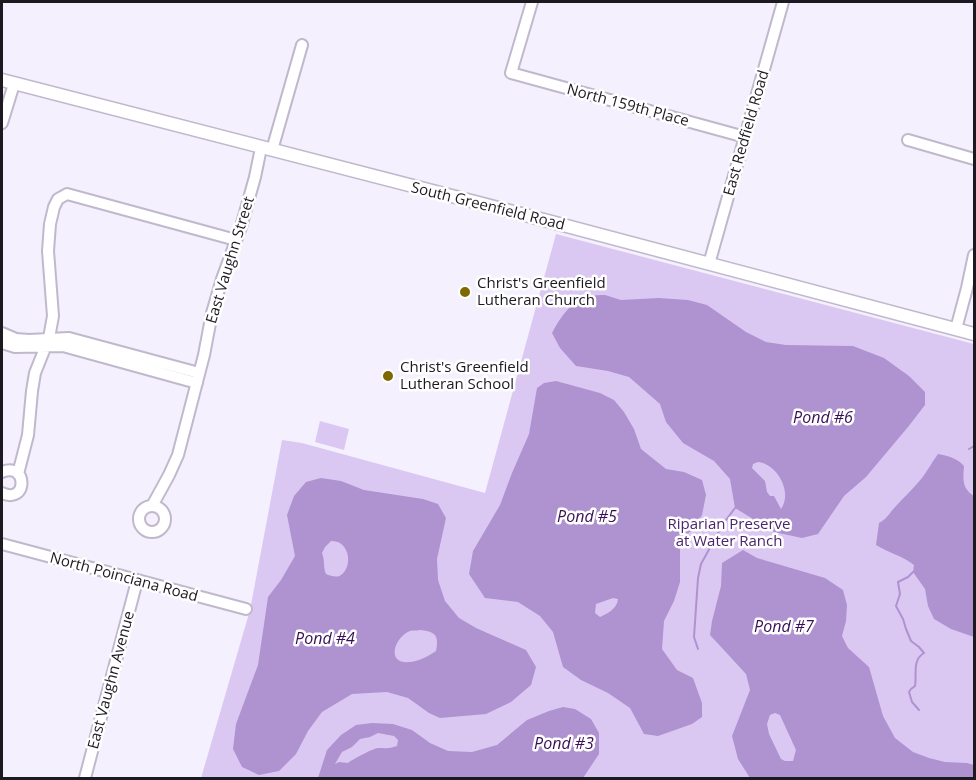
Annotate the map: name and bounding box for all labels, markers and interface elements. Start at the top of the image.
street label: East Redfield Road [718,68,773,198]
street label: North 159th Place [565,78,692,130]
street label: South Greenfield Road [409,176,567,234]
street label: East Vaughn Street [200,194,258,326]
place label: Christ's Greenfield Lutheran Church [477,272,606,309]
marker: Christ's Greenfield Lutheran Church [458,285,472,299]
place label: Christ's Greenfield Lutheran School [400,356,529,393]
marker: Christ's Greenfield Lutheran School [381,369,395,383]
water label: Pond #6 [793,406,853,428]
water label: Pond #5 [557,505,617,527]
park label: Riparian Preserve at Water Ranch [667,513,791,550]
street label: North Poinciana Road [48,547,200,605]
street label: East Vaughn Avenue [82,608,138,751]
water label: Pond #7 [754,615,814,637]
water label: Pond #4 [295,627,355,649]
water label: Pond #3 [534,732,594,754]

